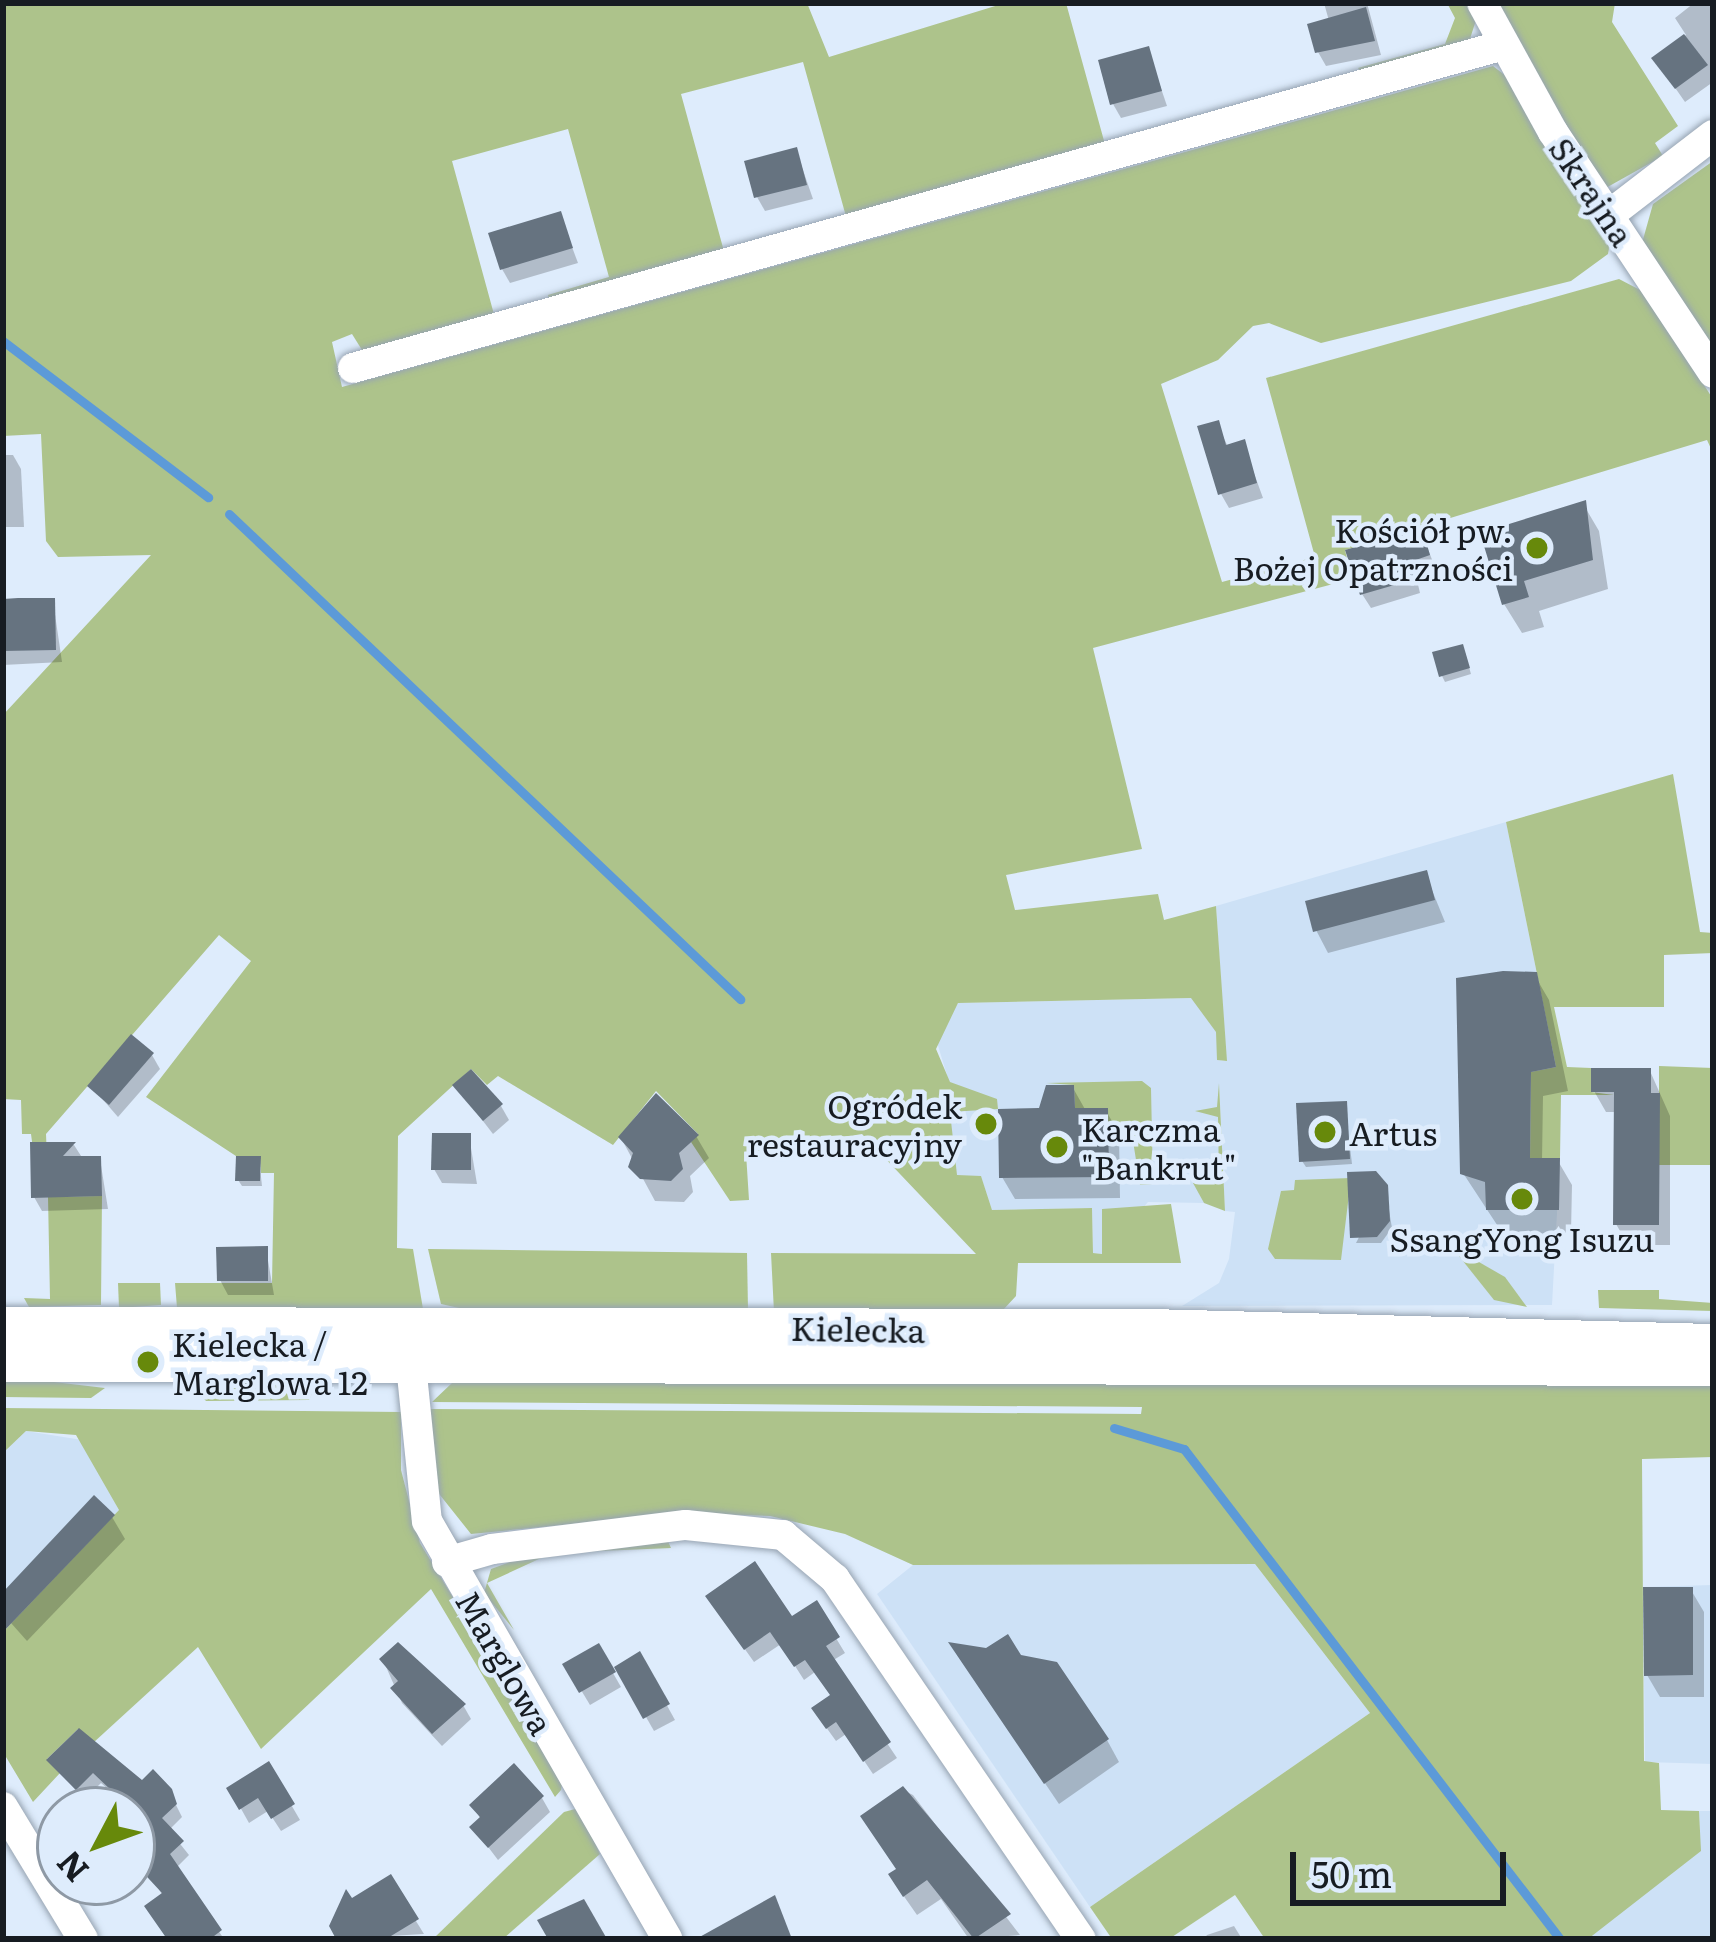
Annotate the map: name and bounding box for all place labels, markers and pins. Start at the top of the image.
place label: Kościół pw. Bożej Opatrzności [1233,509,1513,587]
marker: Kościół pw. Bożej Opatrzności [1524,535,1550,561]
place label: Ogródek restauracyjny [747,1085,962,1163]
place label: Karczma "Bankrut" [1081,1108,1236,1186]
marker: Ogródek restauracyjny [973,1111,999,1137]
place label: Artus [1349,1112,1437,1152]
marker: Artus [1312,1119,1338,1145]
marker: Karczma "Bankrut" [1044,1134,1070,1160]
marker: SsangYong Isuzu [1509,1186,1535,1212]
place label: SsangYong Isuzu [1390,1218,1654,1258]
place label: Kielecka / Marglowa 12 [172,1323,368,1401]
marker: Kielecka / Marglowa 12 [135,1349,161,1375]

